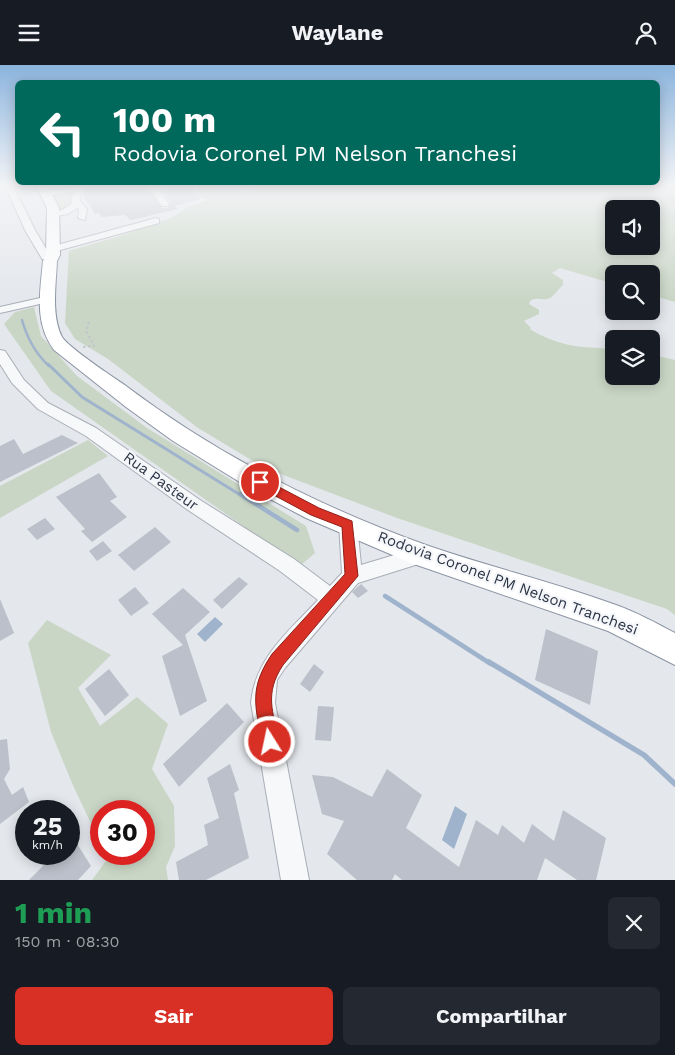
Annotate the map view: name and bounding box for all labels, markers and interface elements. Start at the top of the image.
icon: menu [15,19,43,47]
icon: person [632,19,660,47]
text: Waylane [292,20,383,45]
text: 100 m [113,99,216,141]
icon: left [30,100,95,165]
text: Rodovia Coronel PM Nelson Tranchesi [113,141,517,166]
map controls [605,200,660,385]
button: sound [605,200,660,255]
button: search [605,265,660,320]
button: layers [605,330,660,385]
street label: Rua Pasteur [120,448,202,514]
pin [239,461,281,503]
icon: arrive [246,468,274,496]
street label: Rodovia Coronel PM Nelson Tranchesi [375,527,641,639]
position arrow [243,715,295,767]
speed limit sign: 30 [90,800,155,865]
text: 25 [33,812,62,841]
text: km/h [32,838,63,852]
text: 1 min [15,895,92,930]
button: close [608,897,660,949]
text: 150 m · 08:30 [15,932,120,951]
button: Sair [15,987,333,1045]
button: Compartilhar [343,987,660,1045]

